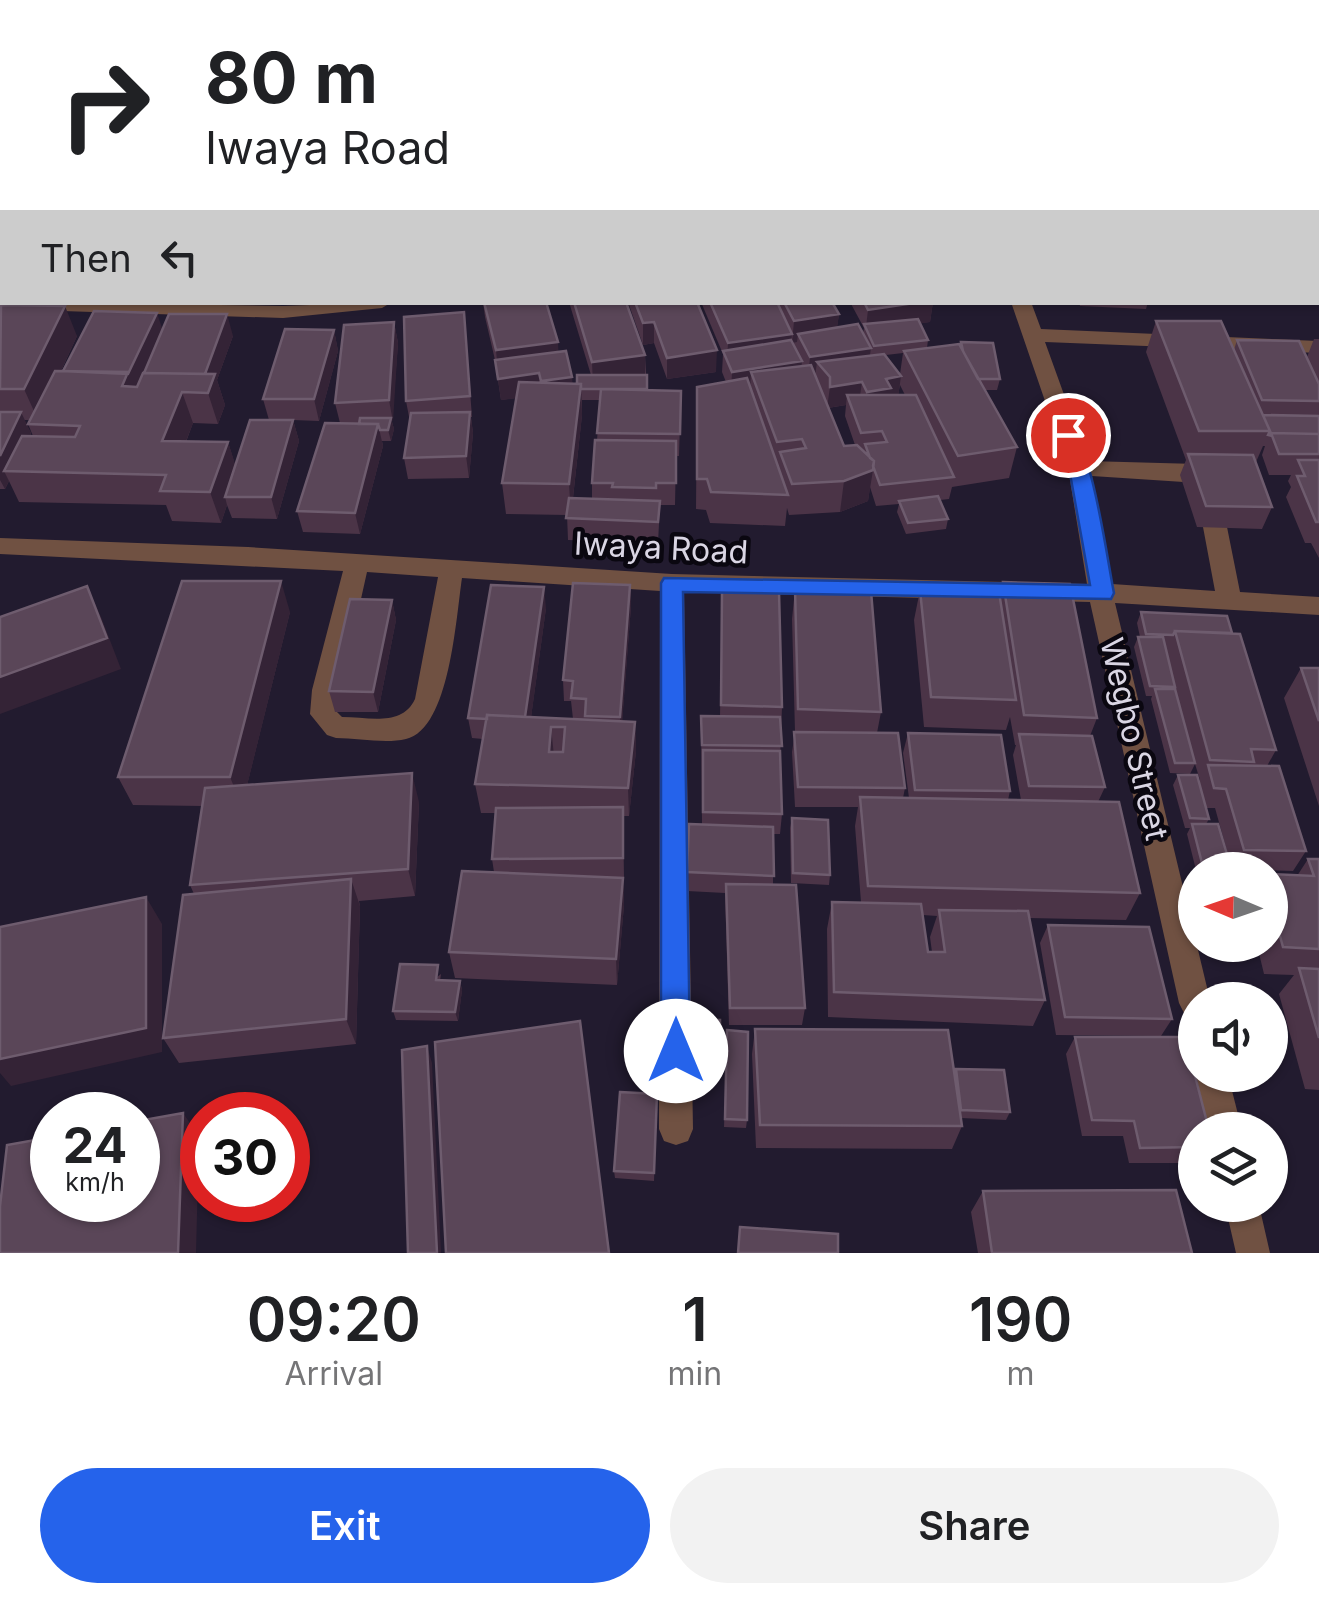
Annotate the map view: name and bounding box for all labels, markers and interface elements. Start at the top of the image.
text: 80 m [205,35,378,120]
icon: right [40,40,170,170]
text: Iwaya Road [205,120,450,175]
icon: left [152,230,207,285]
text: Then [40,235,132,281]
pin [1026,393,1111,478]
icon: arrive [1041,408,1096,463]
street label: Iwaya Road [573,523,749,572]
street label: Wegbo Street [1092,634,1177,844]
north arrow [1178,852,1288,962]
map controls [1178,852,1288,1222]
button: sound [1178,982,1288,1092]
position arrow [624,999,728,1103]
speed limit sign: 30 [180,1092,310,1222]
button: layers [1178,1112,1288,1222]
text: 24 [63,1115,127,1175]
text: km/h [65,1167,125,1197]
text: 09:20 [247,1283,421,1355]
text: 1 [682,1283,708,1355]
text: 190 [969,1283,1072,1355]
text: Arrival [285,1354,383,1393]
text: min [668,1354,722,1393]
text: m [1007,1354,1035,1393]
button: Exit [40,1468,650,1583]
button: Share [670,1468,1279,1583]

